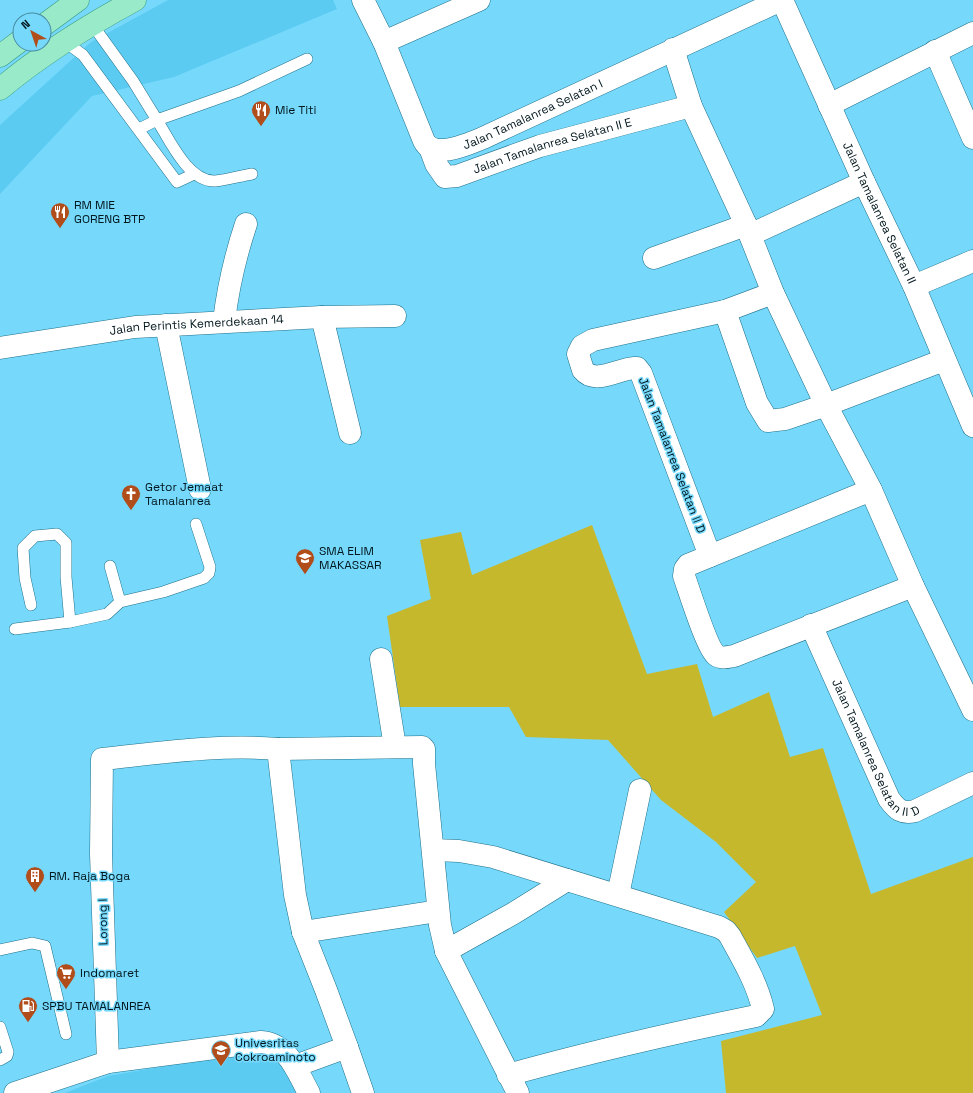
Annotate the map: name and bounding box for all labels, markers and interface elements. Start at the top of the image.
north arrow [12,12,52,52]
text: N [18,17,33,32]
street label: Jalan Tamalanrea Selatan I [461,76,605,153]
restaurant icon: Mie Titi [250,99,272,127]
place label: Mie Titi [275,102,317,118]
street label: Jalan Tamalanrea Selatan II E [471,114,633,178]
street label: Jalan Tamalanrea Selatan II [839,139,920,286]
place label: RM MIE GORENG BTP [74,197,145,227]
restaurant icon: RM MIE GORENG BTP [49,201,71,229]
street label: Jalan Perintis Kemerdekaan 14 [108,311,284,339]
street label: Jalan Tamalanrea Selatan II D [635,375,709,535]
place label: Getor Jemaat Tamalanrea [145,479,223,509]
church icon: Getor Jemaat Tamalanrea [120,483,142,511]
place label: SMA ELIM MAKASSAR [319,543,382,573]
school or university icon: SMA ELIM MAKASSAR [294,547,316,575]
street label: Jalan Tamalanrea Selatan II D [828,676,922,820]
building icon: RM. Raja Boga [24,865,46,893]
place label: RM. Raja Boga [49,868,130,884]
street label: Lorong I [95,898,111,946]
supermarket icon: Indomaret [55,962,77,990]
place label: Indomaret [80,965,139,981]
fuel station icon: SPBU TAMALANREA [17,995,39,1023]
place label: SPBU TAMALANREA [42,998,151,1014]
place label: Univesritas Cokroaminoto [235,1035,316,1065]
school or university icon: Univesritas Cokroaminoto [210,1039,232,1067]

